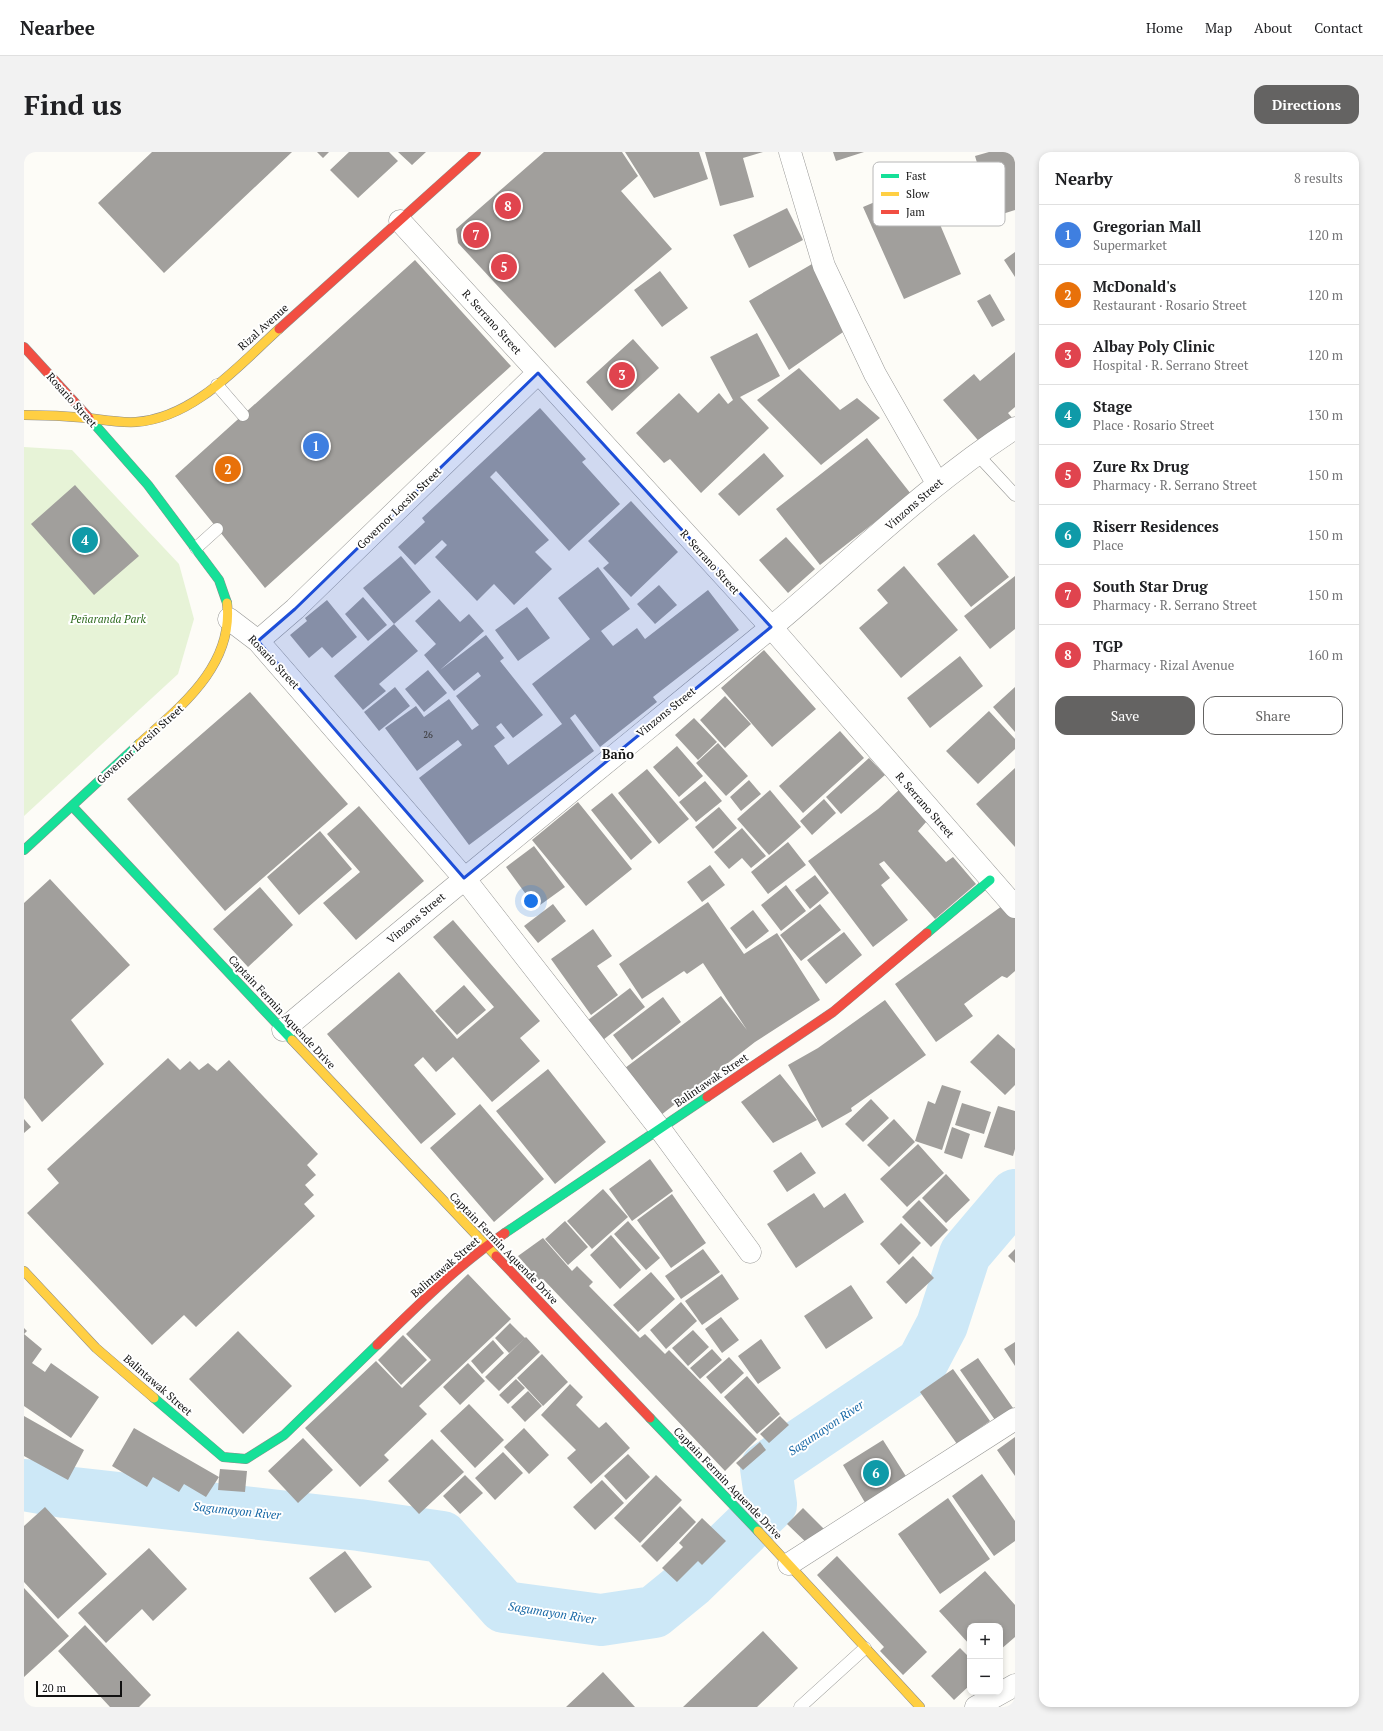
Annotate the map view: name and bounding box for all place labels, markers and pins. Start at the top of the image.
pin: 8 [495,191,521,221]
pin: 7 [463,220,489,250]
pin: 5 [491,252,517,282]
pin: 3 [609,360,635,390]
pin: 1 [303,431,329,461]
pin: 2 [215,454,241,484]
pin: 4 [72,525,98,555]
pin: 6 [863,1458,889,1488]

